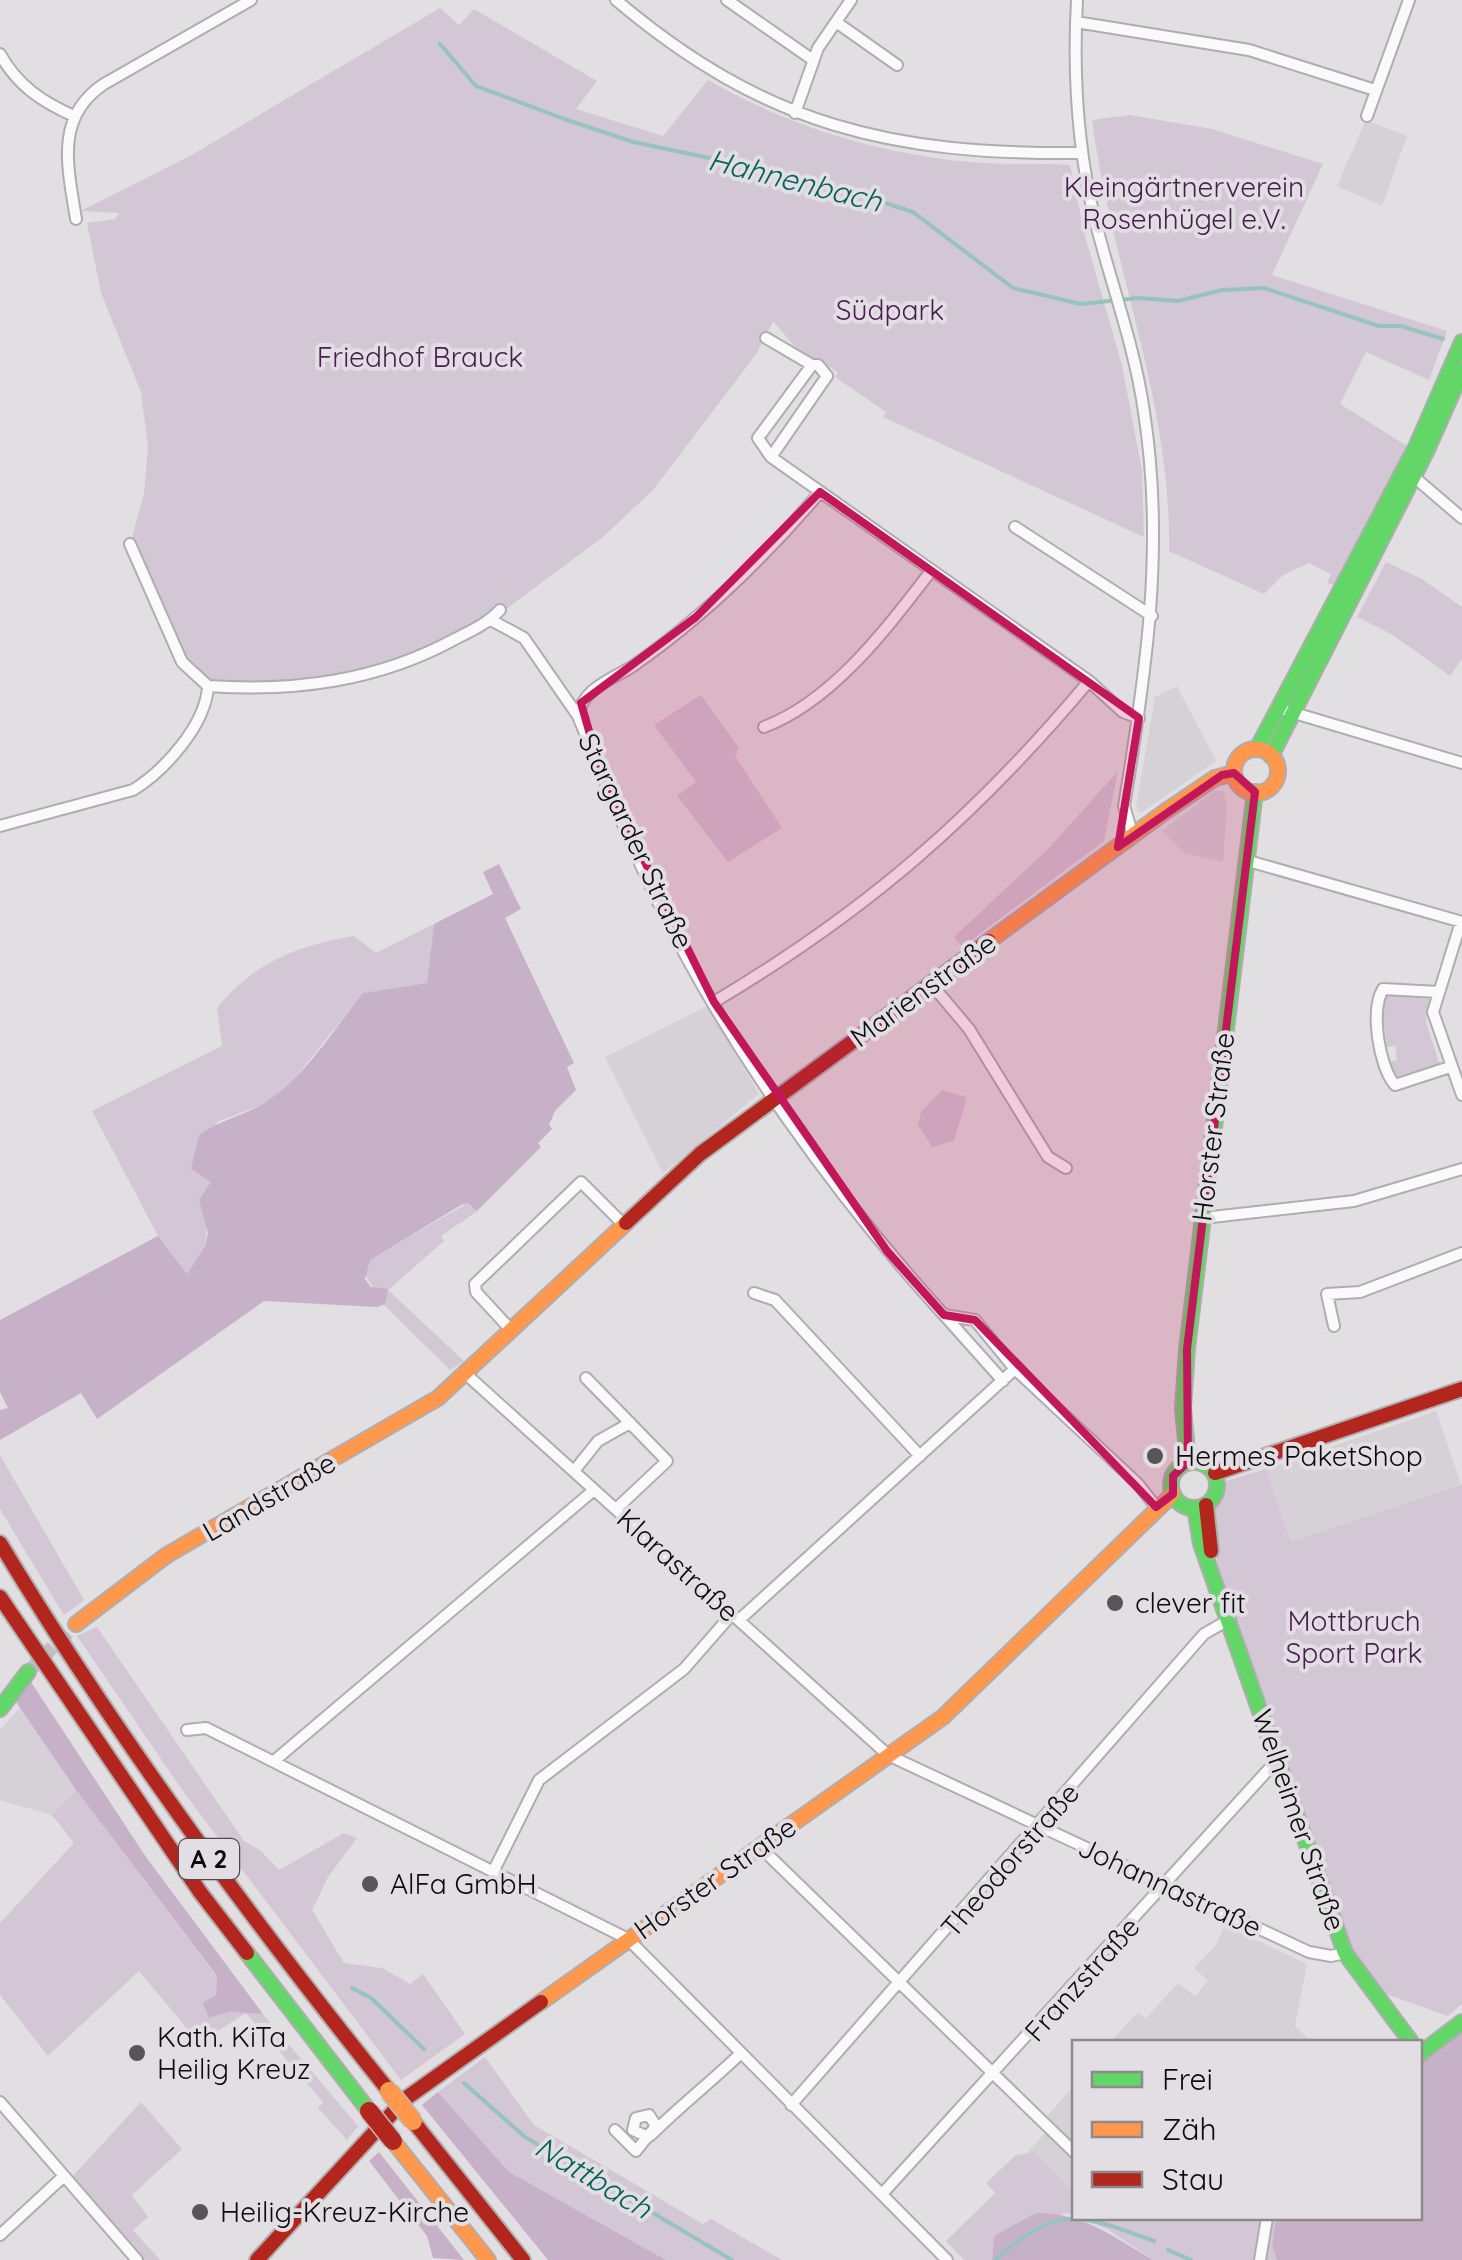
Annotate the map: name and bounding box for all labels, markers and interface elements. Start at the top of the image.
water label: Hahnenbach [705,140,887,220]
park label: Kleingärtnerverein Rosenhügel e.V. [1064,169,1304,236]
park label: Südpark [836,292,944,327]
park label: Friedhof Brauck [317,339,523,374]
street label: Stargarder Straße [571,728,702,954]
street label: Marienstraße [843,925,1002,1054]
street label: Horster Straße [1184,1031,1241,1223]
place label: Hermes PaketShop [1175,1438,1423,1473]
street label: Landstraße [196,1444,342,1549]
marker: Hermes PaketShop [1144,1445,1166,1467]
street label: Klarastraße [610,1501,747,1629]
place label: clever fit [1135,1585,1246,1620]
marker: clever fit [1104,1592,1126,1614]
park label: Mottbruch Sport Park [1286,1603,1422,1670]
street label: Welheimer Straße [1245,1705,1354,1935]
street label: Theodorstraße [933,1775,1086,1944]
street label: Horster Straße [627,1809,803,1946]
street label: Johannastraße [1073,1829,1267,1944]
road number: A 2 [179,1839,239,1879]
place label: AlFa GmbH [390,1866,537,1901]
marker: AlFa GmbH [359,1873,381,1895]
street label: Franzstraße [1017,1909,1147,2048]
place label: Kath. KiTa Heilig Kreuz [157,2019,311,2086]
legend [1072,2040,1422,2220]
marker: Kath. KiTa Heilig Kreuz [126,2042,148,2064]
text: Frei [1162,2060,1213,2098]
text: Zäh [1162,2110,1217,2148]
water label: Nattbach [528,2128,660,2227]
text: Stau [1162,2160,1224,2198]
place label: Heilig-Kreuz-Kirche [220,2194,469,2229]
marker: Heilig-Kreuz-Kirche [189,2201,211,2223]

